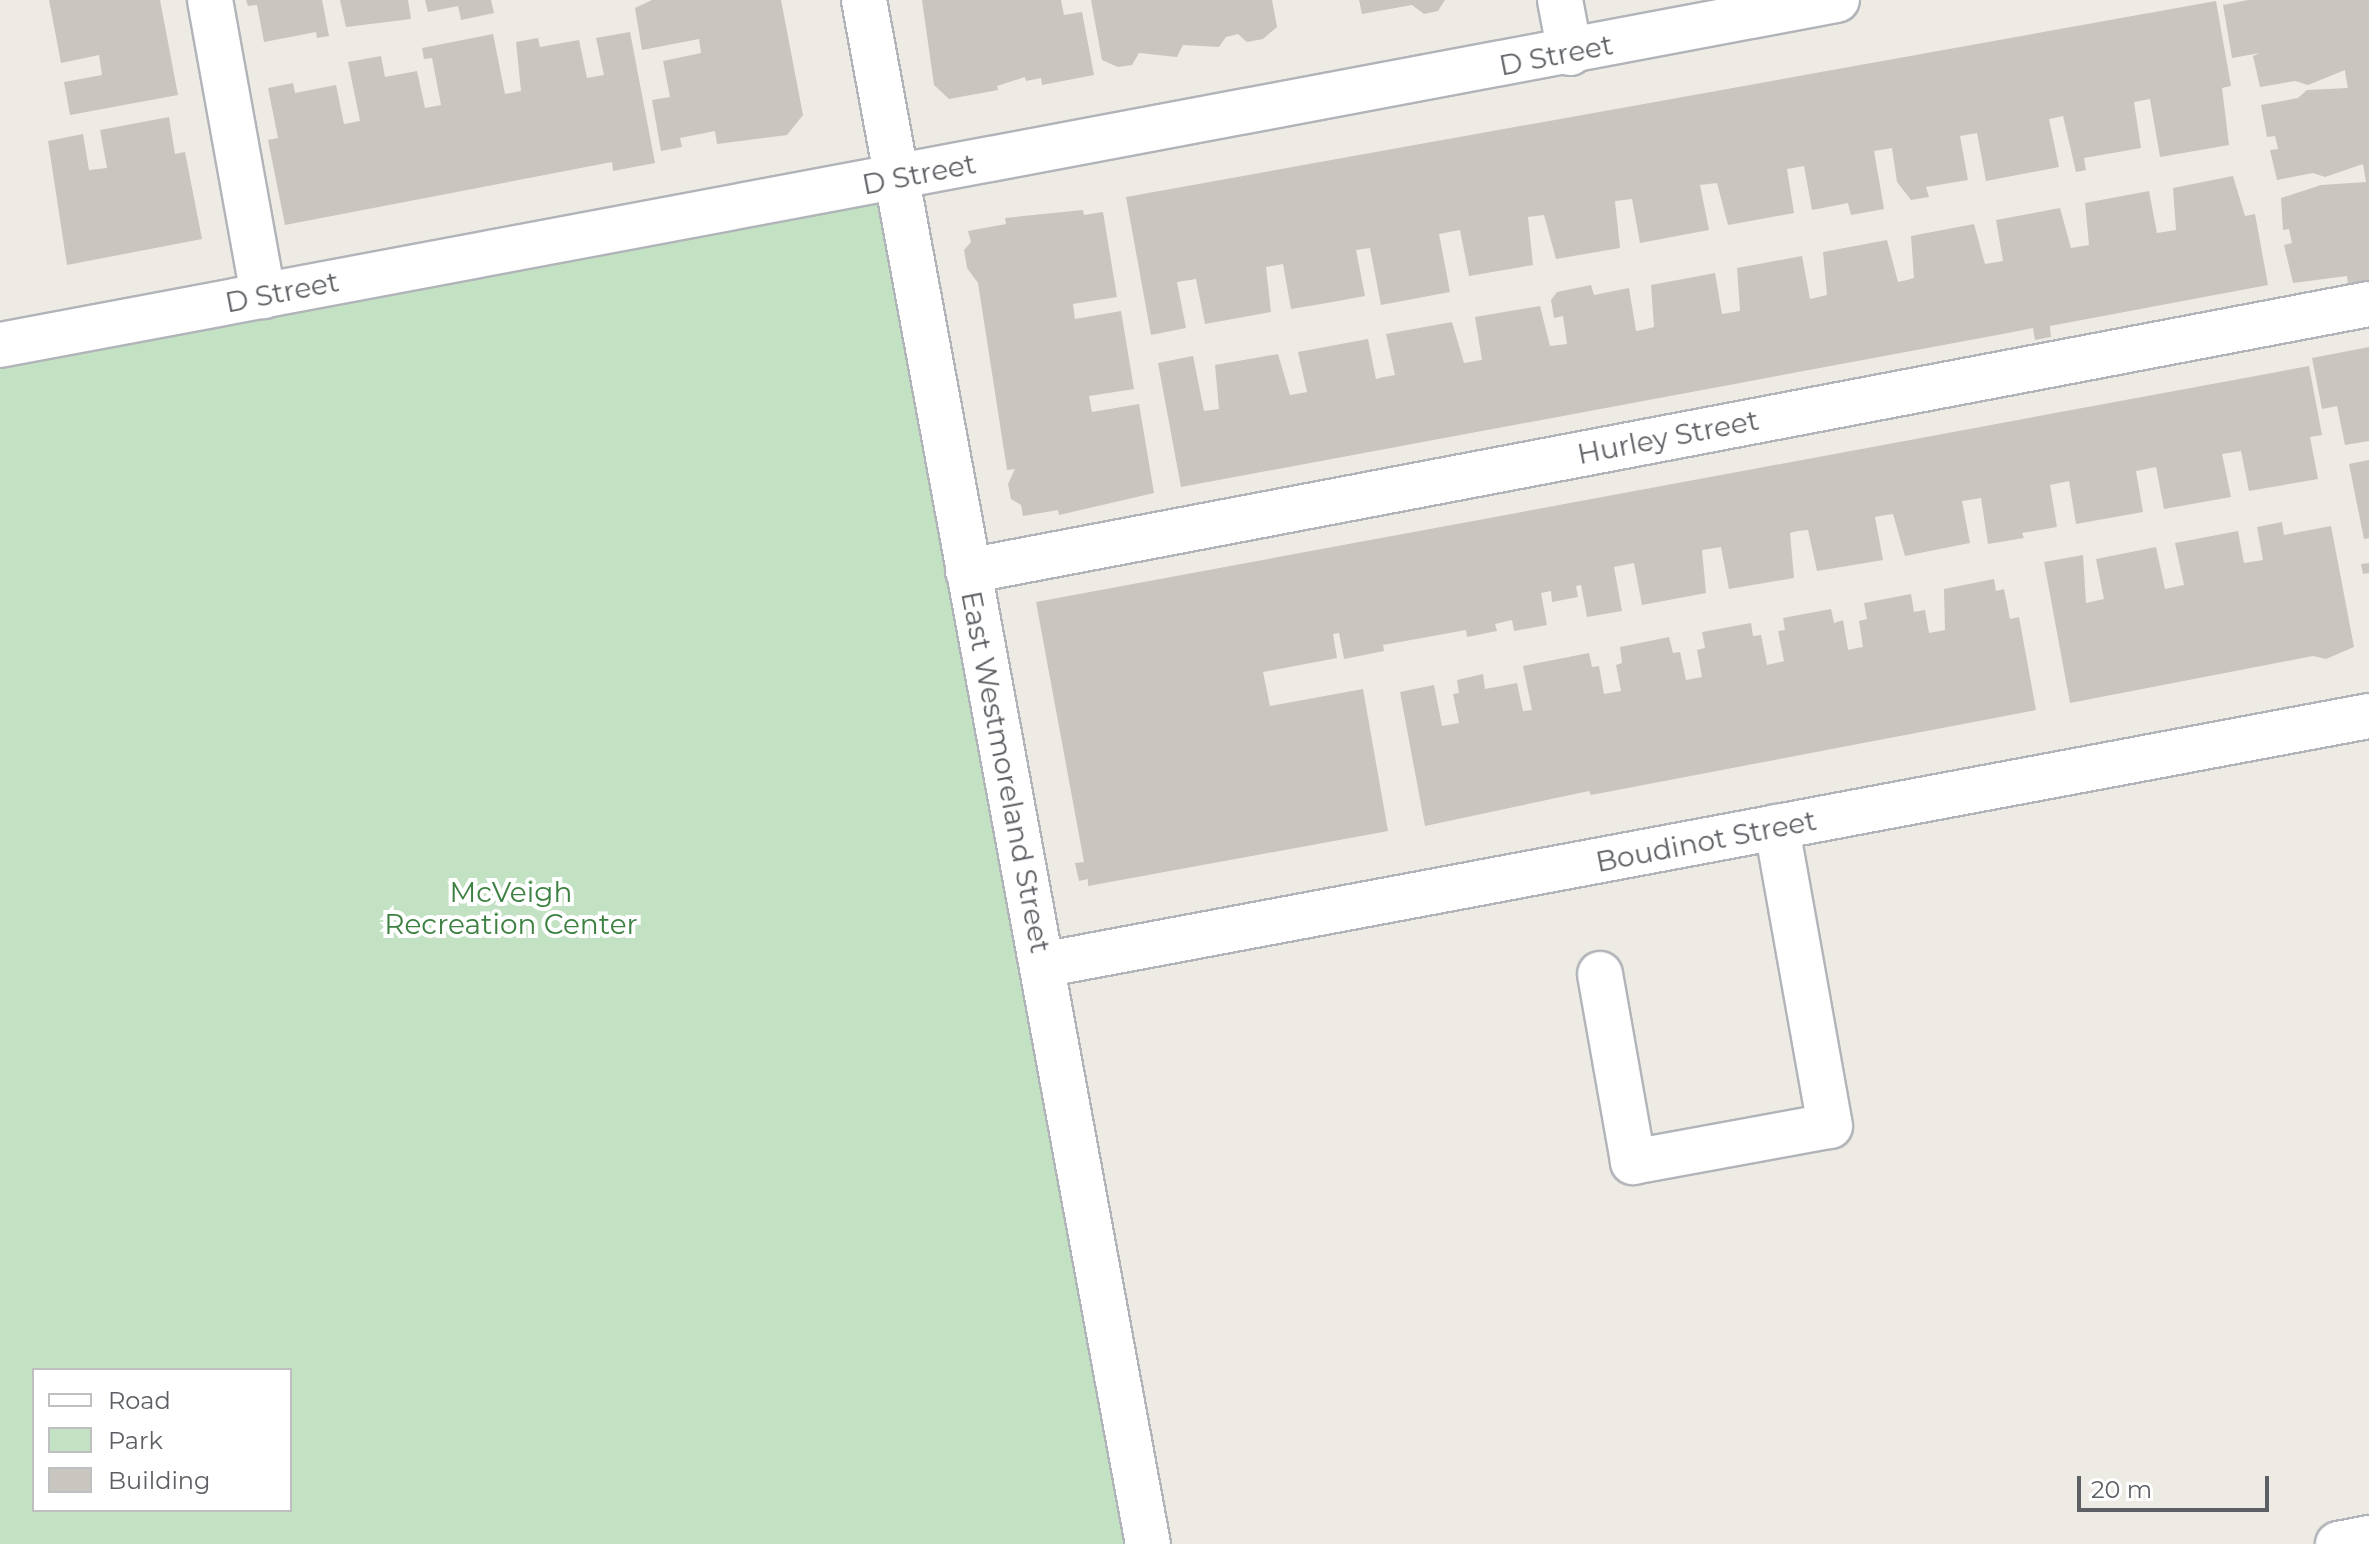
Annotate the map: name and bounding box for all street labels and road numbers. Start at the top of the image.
street label: D Street [1496,28,1616,82]
street label: D Street [859,147,979,201]
street label: D Street [222,265,342,319]
street label: Hurley Street [1574,403,1762,471]
street label: East Westmoreland Street [954,588,1058,956]
street label: Boudinot Street [1593,803,1819,879]

